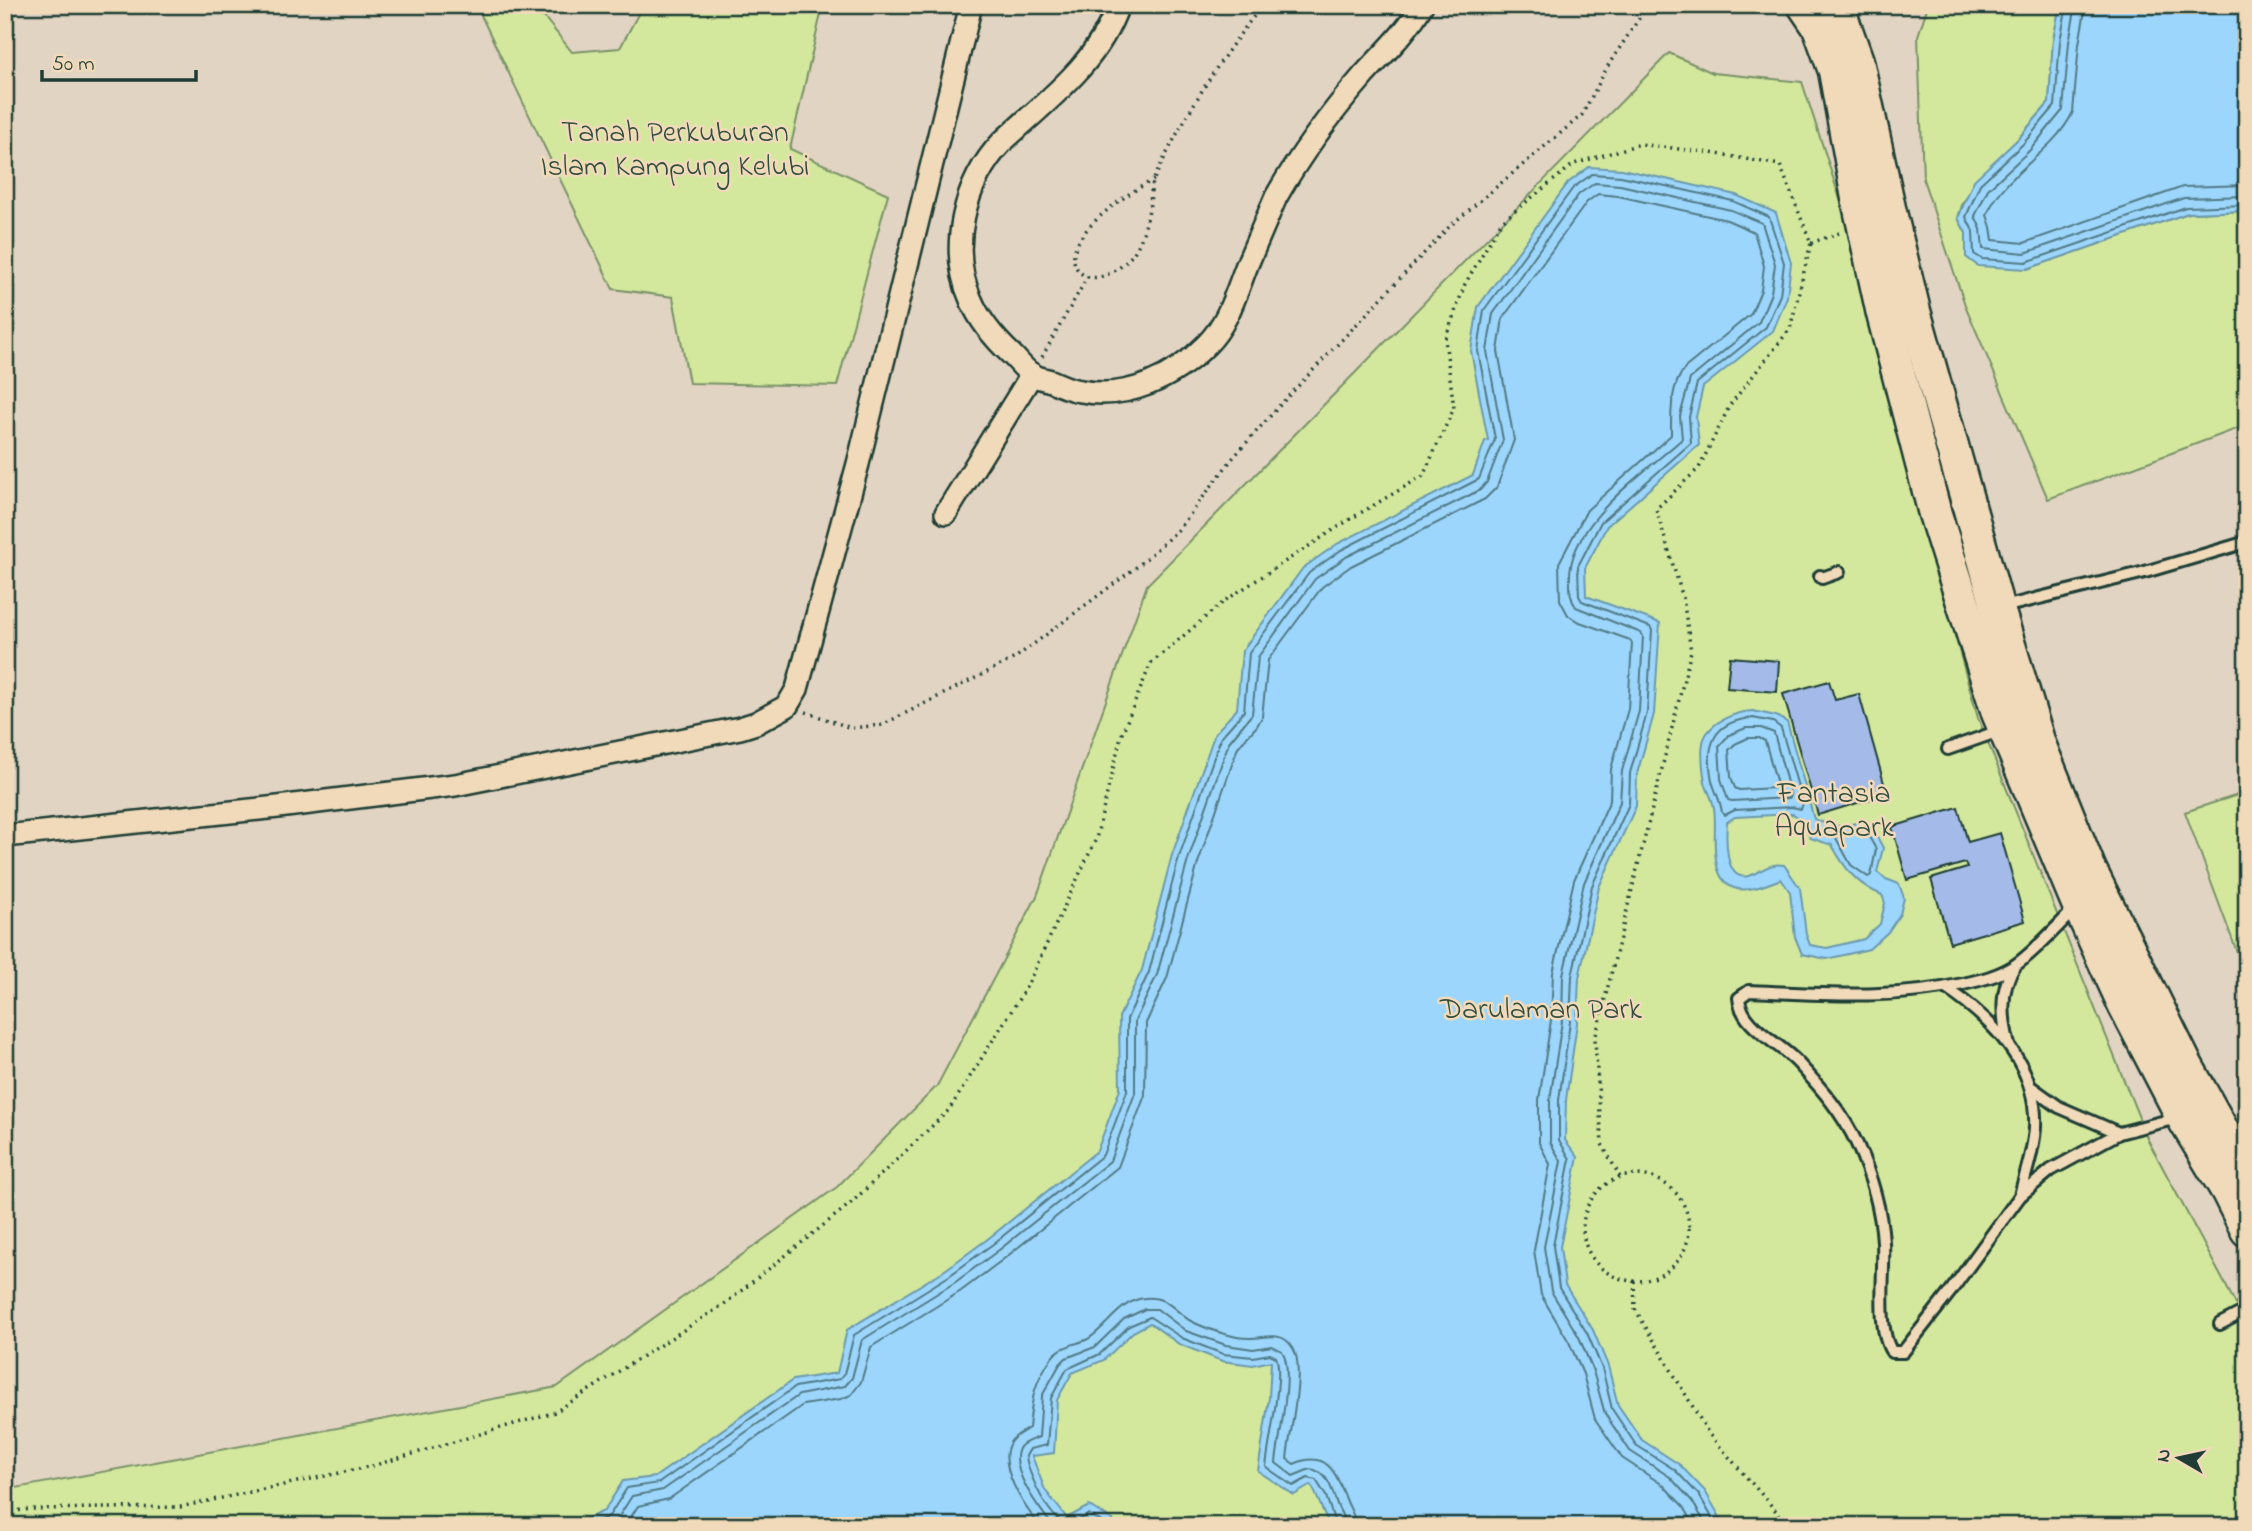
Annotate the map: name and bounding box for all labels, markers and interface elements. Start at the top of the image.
scale bar [42,38,196,82]
text: 50 m [52,50,95,80]
park label: Tanah Perkuburan Islam Kampung Kelubi [541,112,809,190]
park label: Fantasia Aquapark [1774,773,1894,851]
park label: Darulaman Park [1439,989,1643,1033]
north arrow [2144,1422,2214,1492]
text: N [2150,1447,2179,1464]

